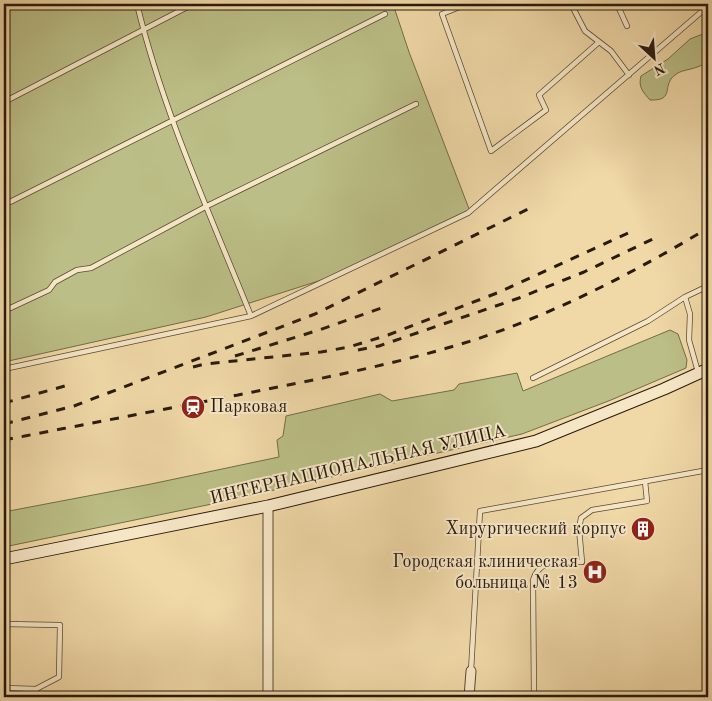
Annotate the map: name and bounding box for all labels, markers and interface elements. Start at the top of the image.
north arrow [630,32,680,82]
text: N [651,60,667,78]
station icon: Парковая [180,394,206,420]
place label: Парковая [210,398,287,416]
street label: ИНТЕРНАЦИОНАЛЬНАЯ УЛИЦА [208,422,508,508]
building icon: Хирургический корпус [630,516,656,542]
place label: Хирургический корпус [445,520,626,538]
place label: Городская клиническая больница № 13 [392,553,578,592]
hospital icon: Городская клиническая больница № 13 [582,559,608,585]

